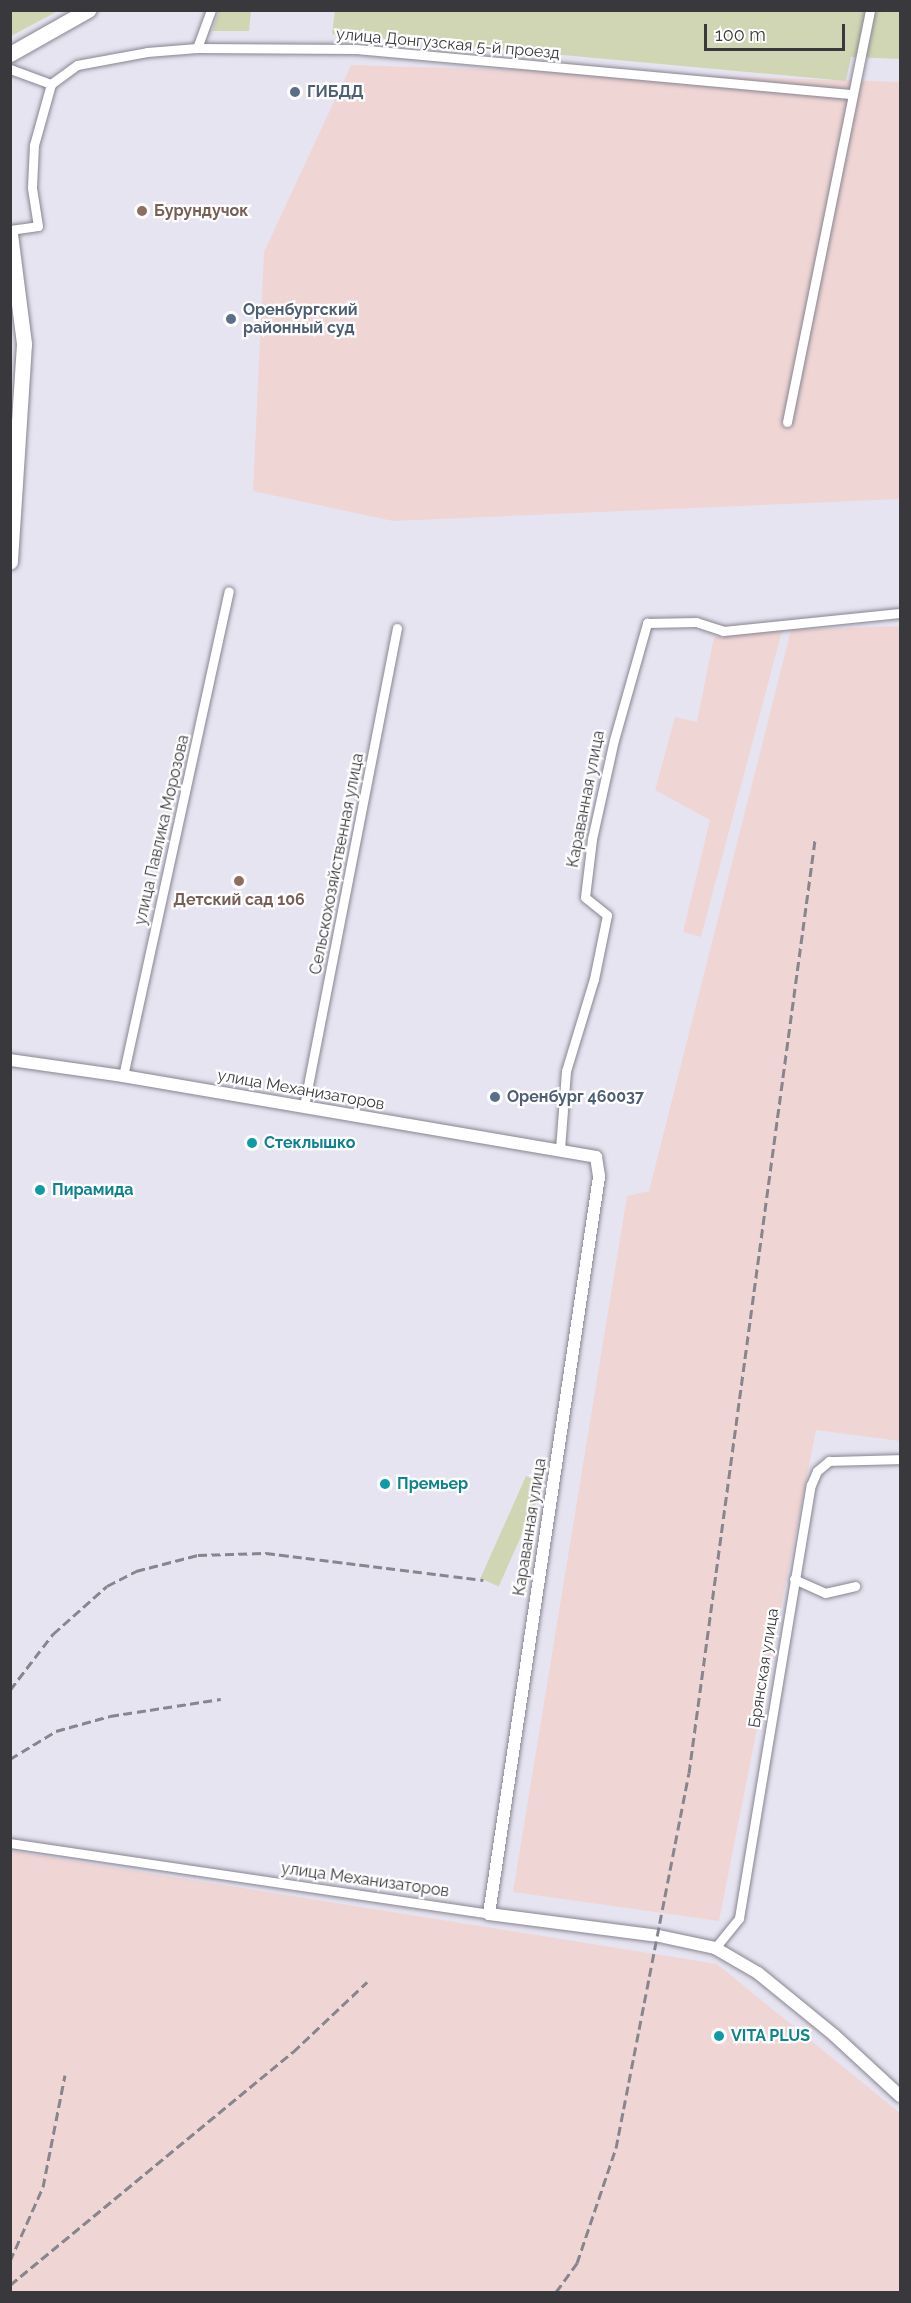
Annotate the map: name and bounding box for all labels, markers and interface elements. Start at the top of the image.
scale bar [707,12,848,50]
text: 100 m [715,24,766,45]
street label: улица Донгузская 5-й проезд [335,25,561,63]
place label: ГИБДД [307,82,364,102]
marker: ГИБДД [288,85,302,99]
place label: Бурундучок [154,201,248,221]
marker: Бурундучок [135,204,149,218]
place label: Оренбургский районный суд [243,300,358,338]
marker: Оренбургский районный суд [224,312,238,326]
street label: Караванная улица [563,729,609,869]
street label: улица Павлика Морозова [131,733,193,927]
street label: Сельскохозяйственная улица [306,751,368,977]
marker: Детский сад 106 [232,874,246,888]
place label: Детский сад 106 [173,890,305,910]
street label: улица Механизаторов [216,1066,386,1114]
place label: Оренбург 460037 [507,1087,644,1107]
marker: Оренбург 460037 [488,1090,502,1104]
place label: Стеклышко [264,1133,355,1153]
marker: Стеклышко [245,1136,259,1150]
place label: Пирамида [52,1180,134,1200]
marker: Пирамида [33,1183,47,1197]
street label: Караванная улица [510,1456,550,1598]
place label: Премьер [397,1474,468,1494]
marker: Премьер [378,1477,392,1491]
street label: Брянская улица [745,1607,783,1729]
street label: улица Механизаторов [280,1859,450,1901]
place label: VITA PLUS [731,2026,811,2046]
marker: VITA PLUS [712,2029,726,2043]

